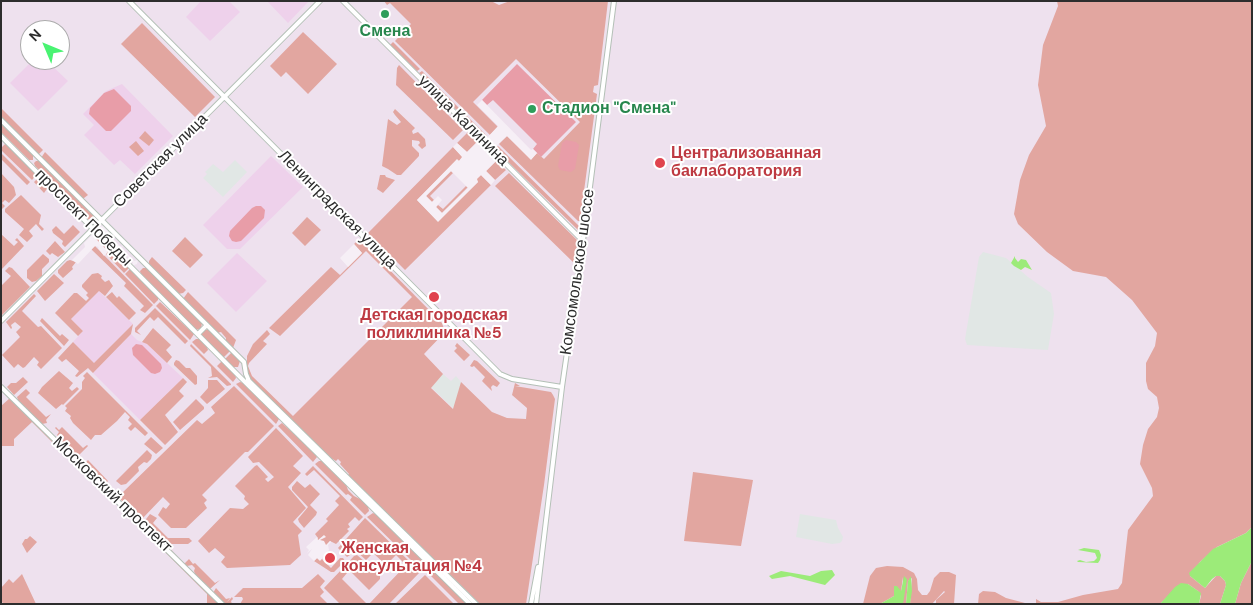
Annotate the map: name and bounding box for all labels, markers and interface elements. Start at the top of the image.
marker: Смена [379,8,391,20]
north arrow [20,20,70,70]
place label: Смена [360,22,410,42]
text: N [25,25,45,45]
street label: улица Калинина [414,72,512,170]
place label: Стадион "Смена" [542,99,676,119]
marker: Стадион "Смена" [526,103,538,115]
street label: Советская улица [110,110,212,212]
place label: Централизованная баклаборатория [671,144,821,182]
street label: Ленинградская улица [274,147,400,273]
marker: Централизованная баклаборатория [653,156,667,170]
street label: проспект Победы [30,165,136,271]
street label: Комсомольское шоссе [557,188,599,356]
marker: Детская городская поликлиника №5 [427,290,441,304]
place label: Детская городская поликлиника №5 [360,306,508,344]
street label: Московский проспект [48,433,176,557]
place label: Женская консультация №4 [341,539,482,577]
marker: Женская консультация №4 [323,551,337,565]

